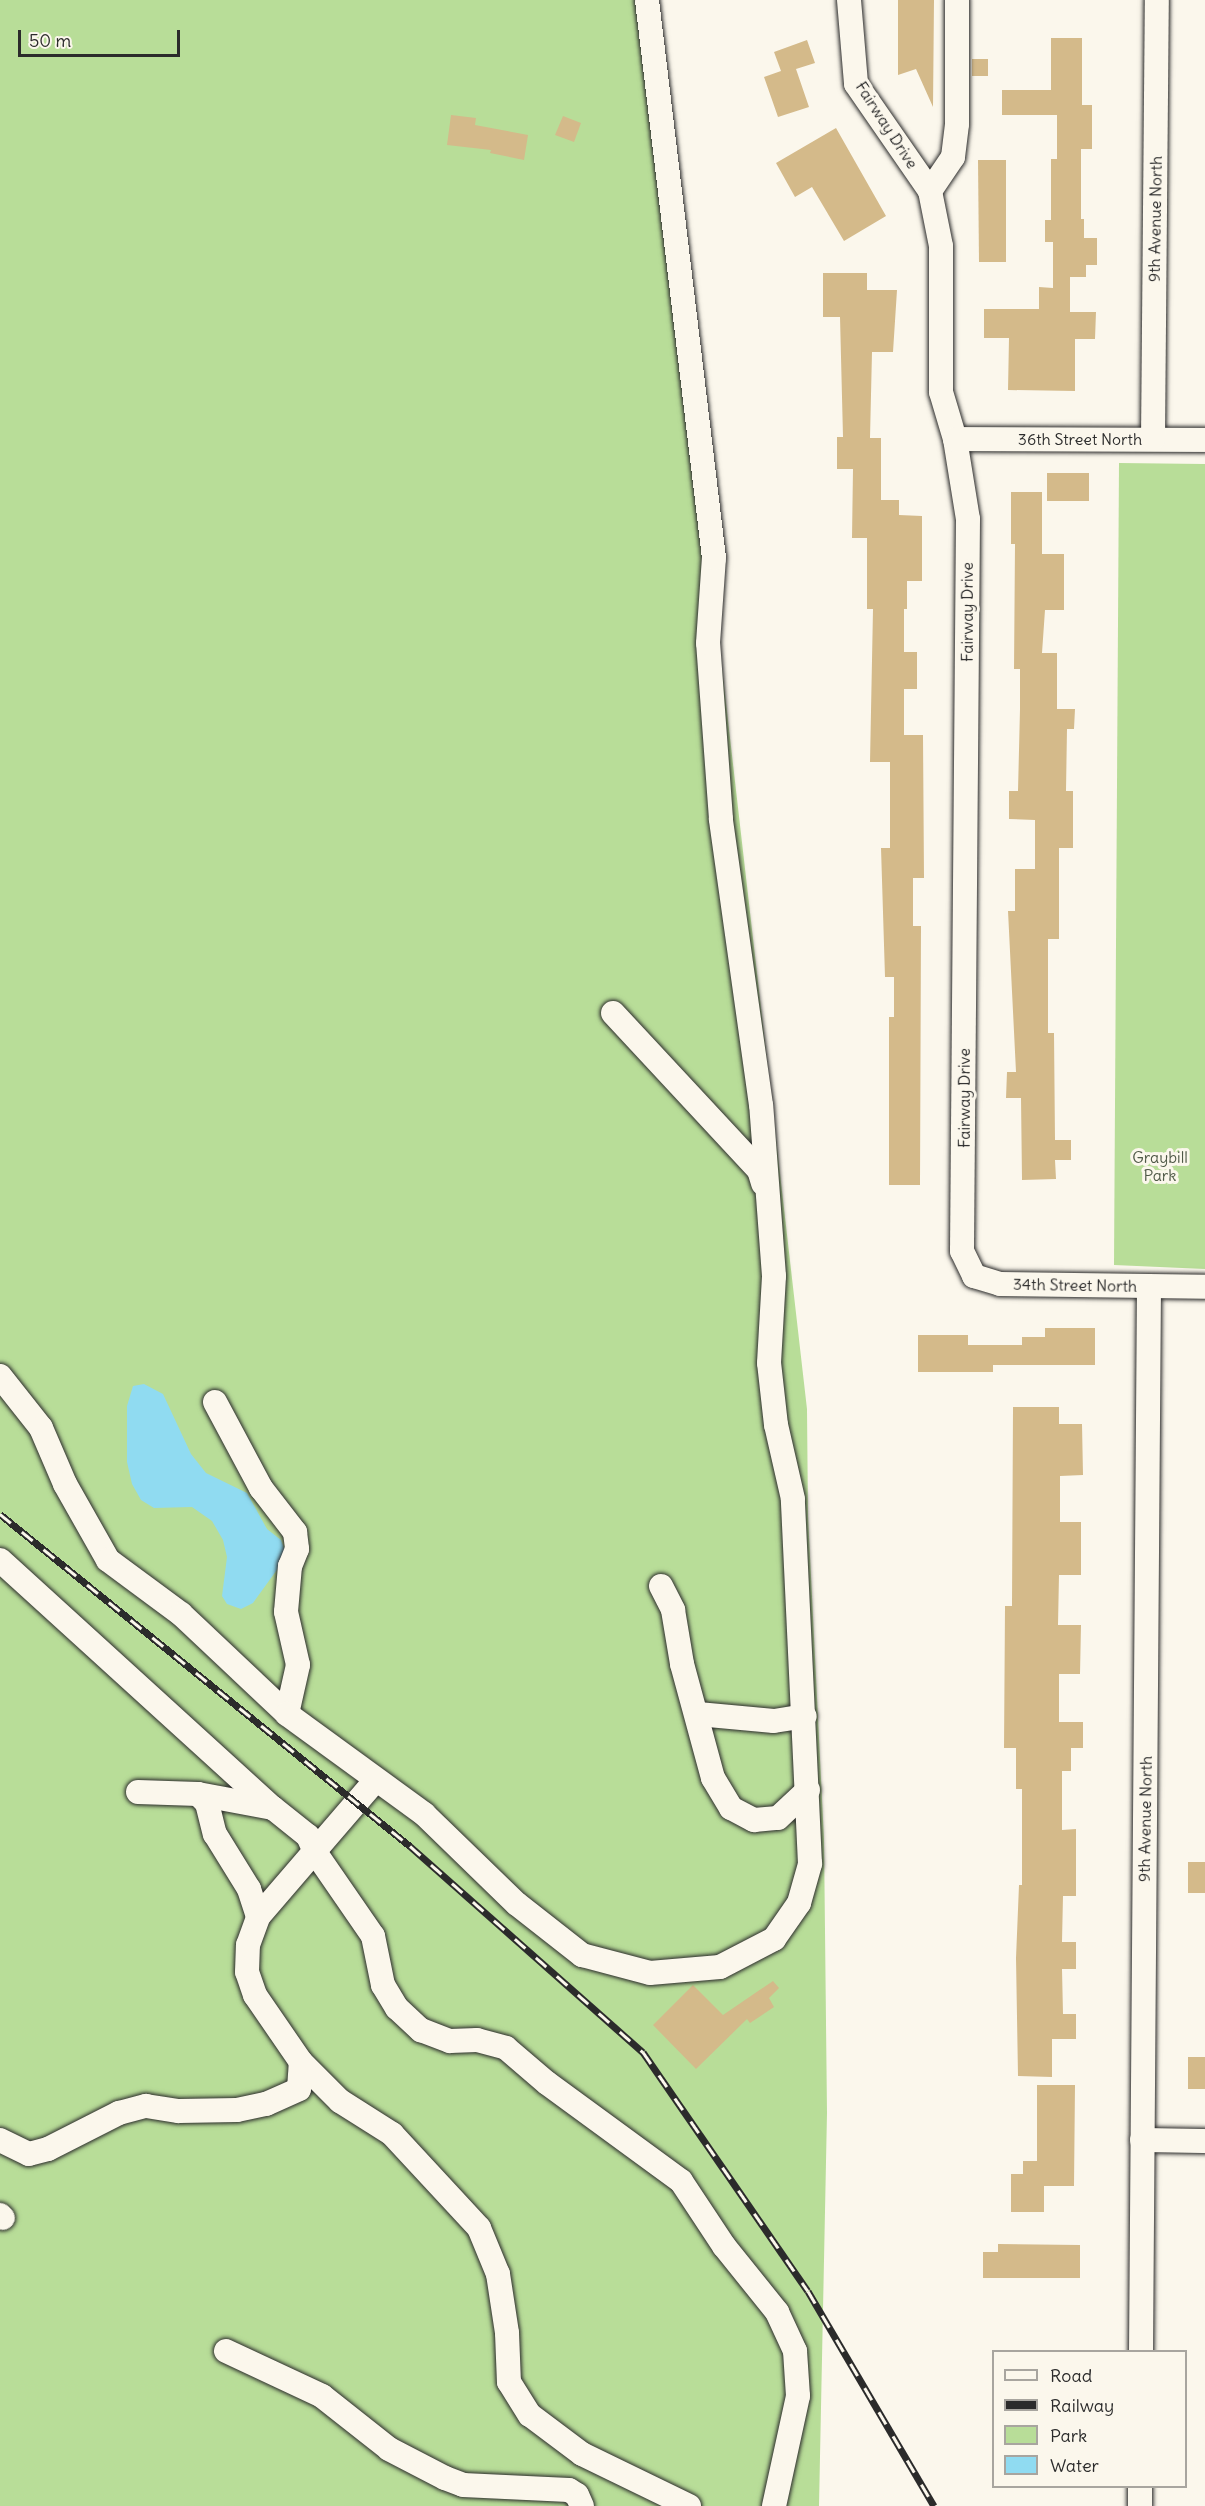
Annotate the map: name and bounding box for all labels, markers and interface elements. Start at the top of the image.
scale bar [21,18,183,56]
text: 50 m [29,29,71,52]
street label: Fairway Drive [852,78,922,172]
street label: 9th Avenue North [1144,156,1166,282]
street label: 36th Street North [1018,429,1142,449]
street label: Fairway Drive [957,562,977,662]
street label: Fairway Drive [954,1048,974,1148]
park label: Graybill Park [1132,1147,1188,1185]
street label: 34th Street North [1013,1274,1137,1296]
street label: 9th Avenue North [1134,1756,1156,1882]
legend [992,2350,1187,2488]
text: Road [1050,2364,1092,2387]
text: Railway [1050,2394,1114,2417]
text: Park [1050,2424,1087,2447]
text: Water [1050,2454,1099,2477]

